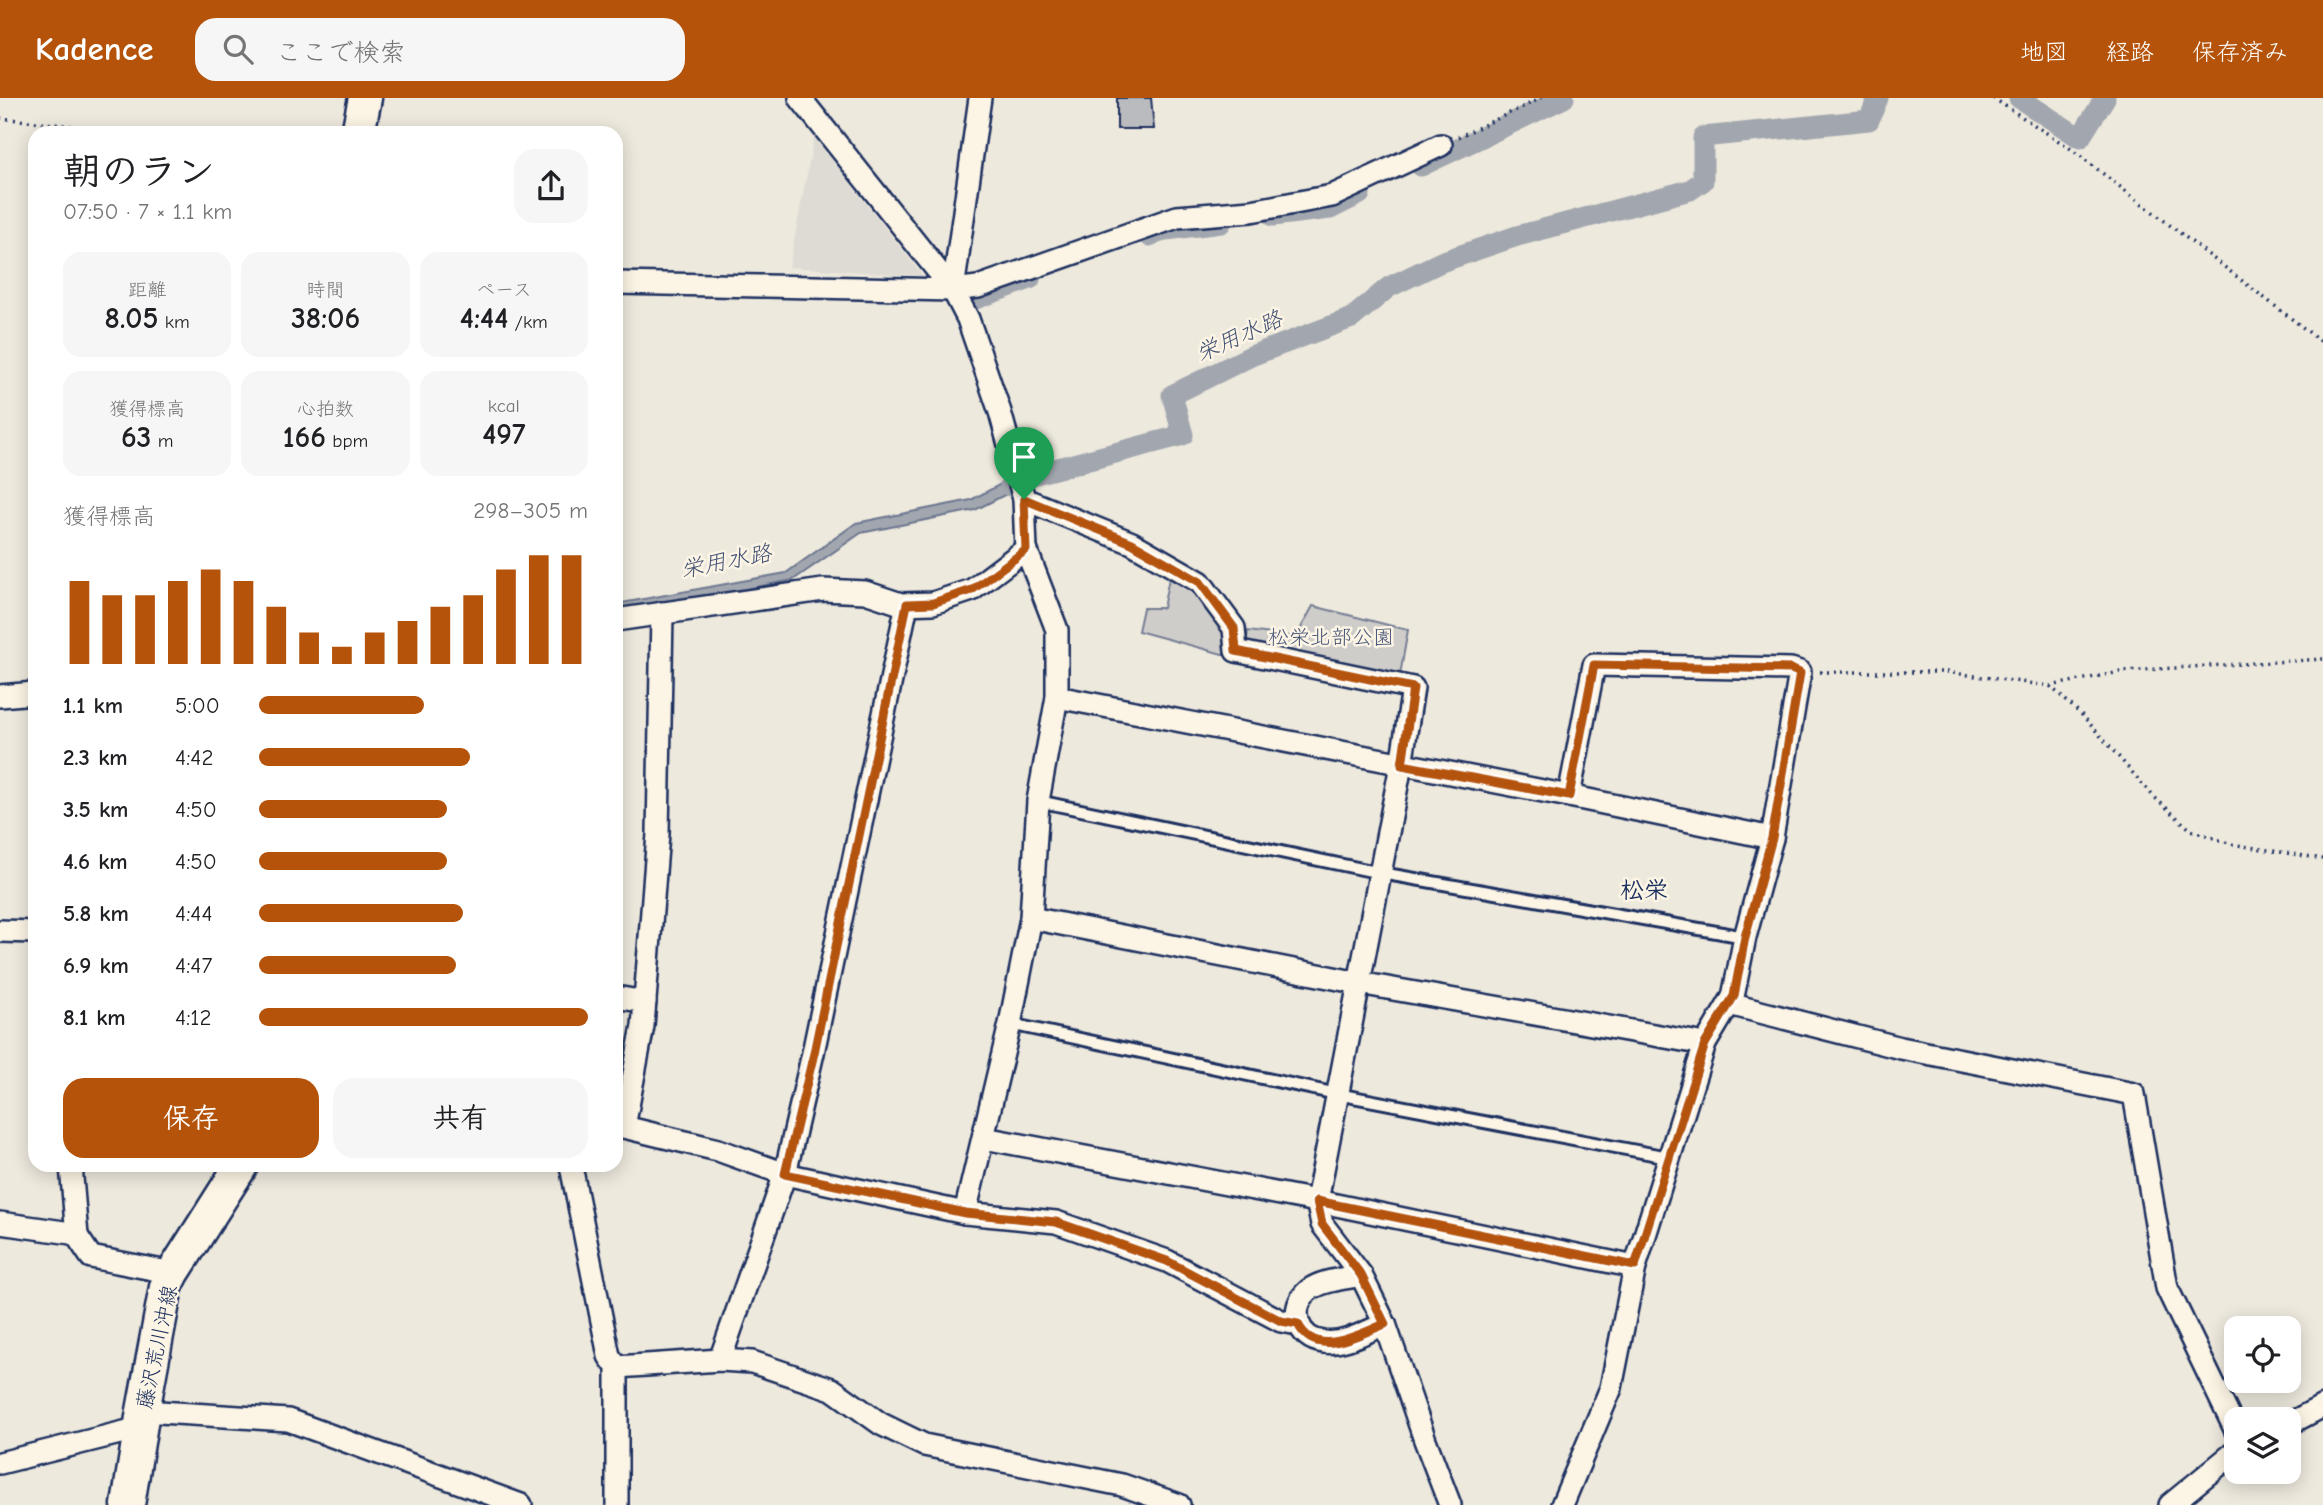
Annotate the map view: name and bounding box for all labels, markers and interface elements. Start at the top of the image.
search box [195,18,685,81]
text: Kadence [35,30,153,68]
icon: search [219,30,257,68]
text: ここで検索 [275,38,405,68]
text: 地図 [2020,38,2068,66]
text: 経路 [2106,38,2154,66]
text: 保存済み [2192,38,2288,66]
button: share [514,149,588,223]
text: 朝のラン [63,150,215,194]
text: 07:50 · 7 × 1.1 km [63,198,232,225]
text: 距離 [128,279,166,301]
text: 時間 [306,279,345,301]
text: ペース [476,279,532,301]
text: 8.05 [105,301,158,336]
text: 38:06 [291,301,360,336]
text: 4:44 [460,301,508,336]
water label: 栄用水路 [1191,304,1288,367]
text: km [158,311,190,333]
text: /km [508,311,548,333]
text: kcal [488,395,520,417]
text: 獲得標高 [109,398,185,420]
text: 心拍数 [297,398,354,420]
text: 497 [482,417,525,452]
text: 63 [121,420,151,455]
text: 166 [283,420,326,455]
pin [994,427,1054,499]
text: m [151,430,173,452]
text: bpm [326,430,368,452]
icon: arrive [1005,438,1043,476]
text: 298–305 m [473,497,588,524]
text: 獲得標高 [63,503,155,530]
water label: 栄用水路 [678,539,776,583]
park label: 松栄北部公園 [1268,625,1394,649]
text: 1.1 km [63,692,123,719]
text: 5:00 [175,692,220,719]
text: 2.3 km [63,744,128,771]
text: 4:42 [175,744,213,771]
text: 3.5 km [63,796,128,823]
text: 4:50 [175,796,217,823]
text: 4.6 km [63,848,128,875]
text: 4:50 [175,848,217,875]
district label: 松栄 [1620,876,1668,904]
text: 5.8 km [63,900,129,927]
text: 4:44 [175,900,213,927]
text: 6.9 km [63,952,129,979]
text: 4:47 [175,952,212,979]
text: 8.1 km [63,1004,126,1031]
text: 4:12 [175,1004,211,1031]
button: 保存 [63,1078,319,1158]
button: 共有 [333,1078,588,1158]
street label: 藤沢荒川沖線 [132,1283,182,1411]
map controls [2224,1316,2301,1484]
button: locate [2224,1316,2301,1393]
button: layers [2224,1407,2301,1484]

